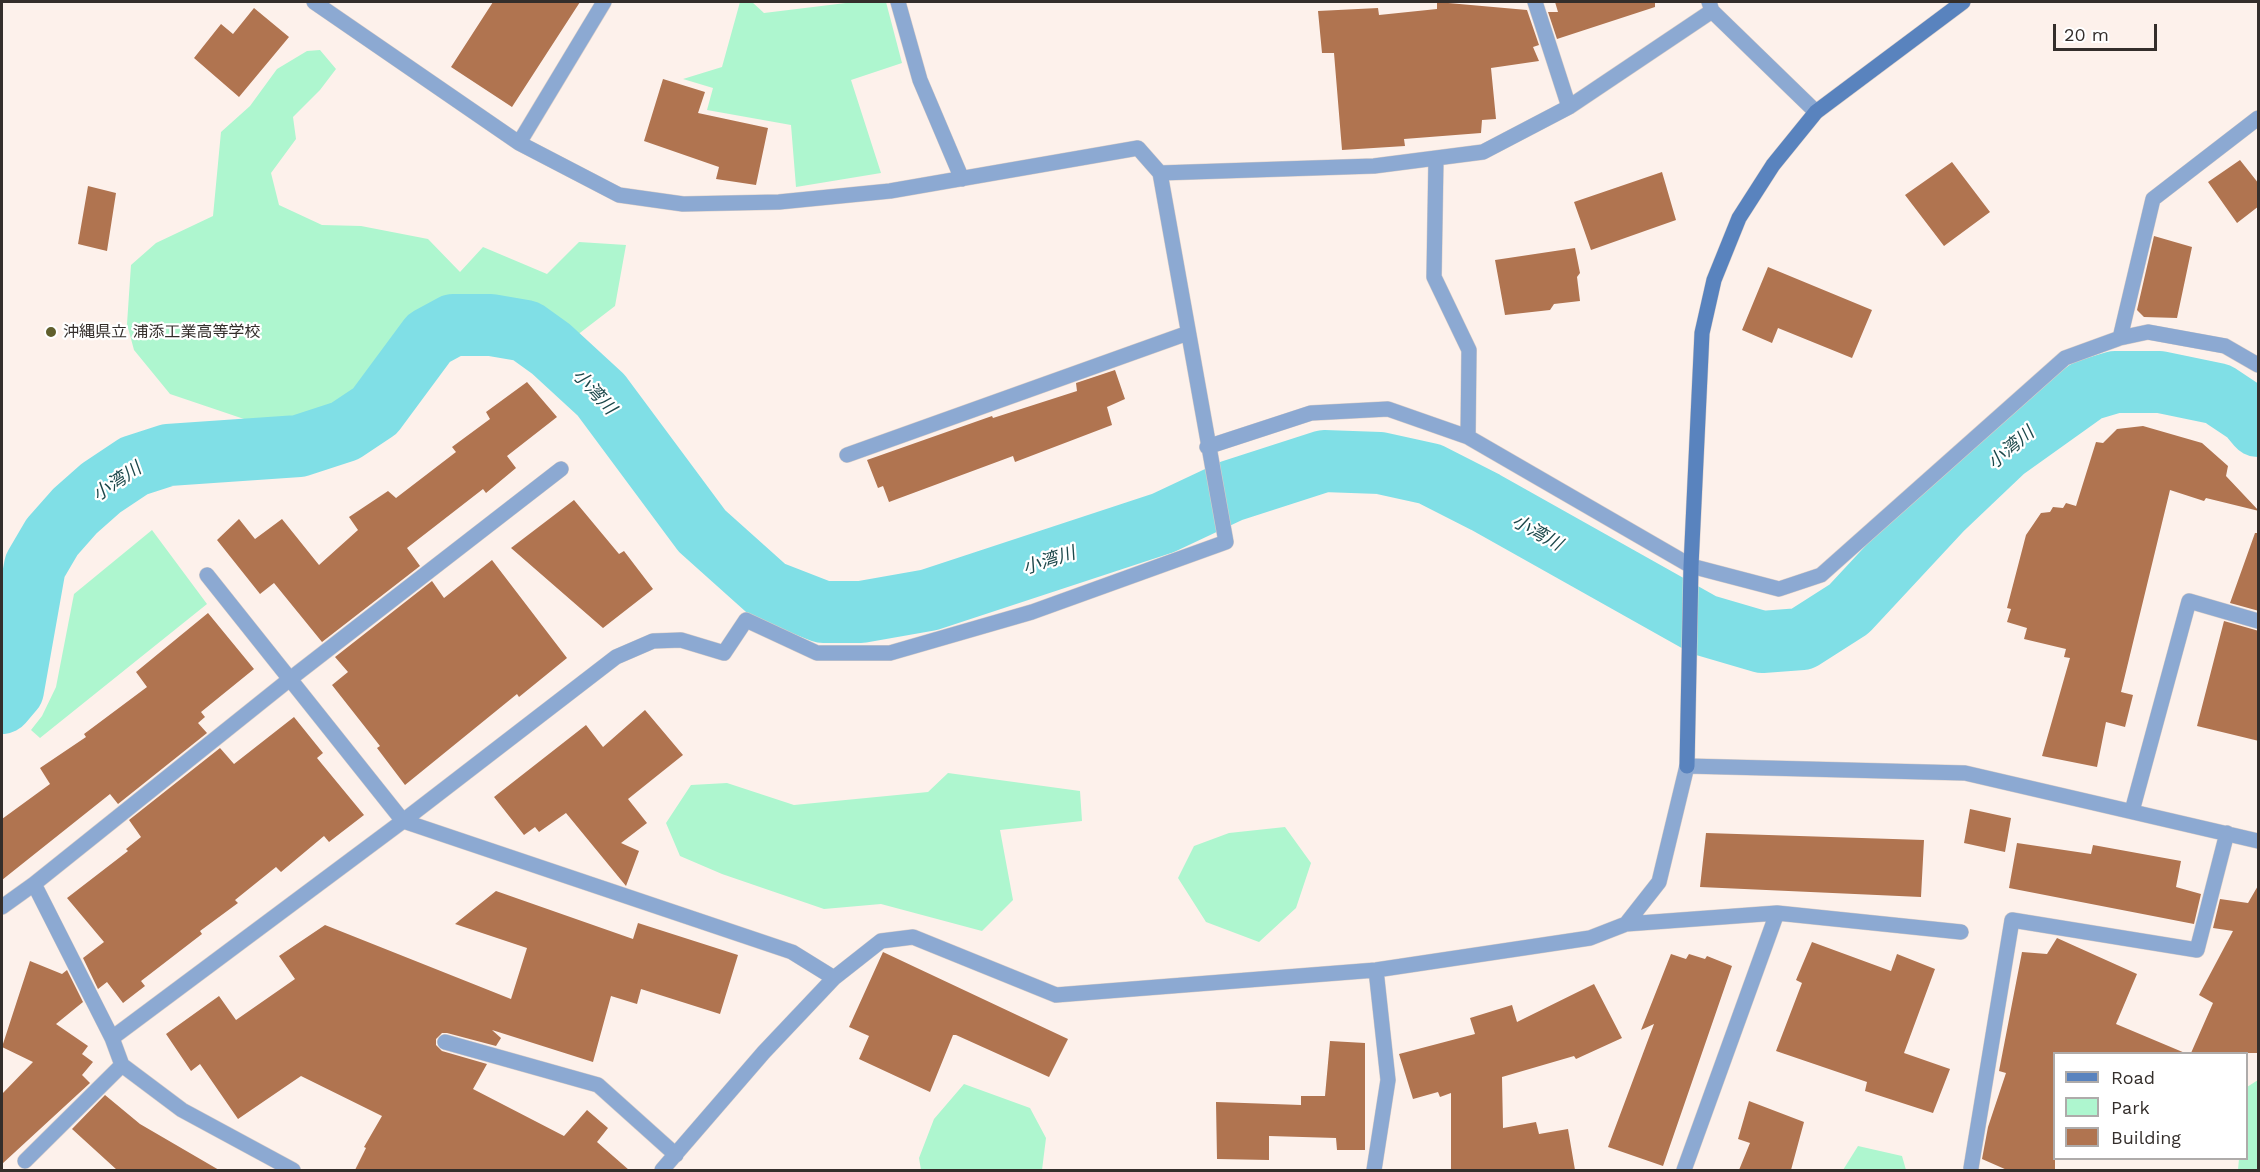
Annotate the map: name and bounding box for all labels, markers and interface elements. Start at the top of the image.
scale bar [2056,12,2160,50]
text: 20 m [2064,24,2109,45]
place label: 沖縄県立 浦添工業高等学校 [63,322,260,342]
marker: 沖縄県立 浦添工業高等学校 [44,325,58,339]
water label: 小湾川 [568,365,620,419]
water label: 小湾川 [1983,422,2039,474]
water label: 小湾川 [89,458,145,506]
water label: 小湾川 [1508,510,1566,556]
water label: 小湾川 [1020,542,1078,580]
legend [2053,1052,2248,1160]
text: Road [2111,1067,2155,1088]
text: Park [2111,1097,2150,1118]
text: Building [2111,1127,2181,1148]

